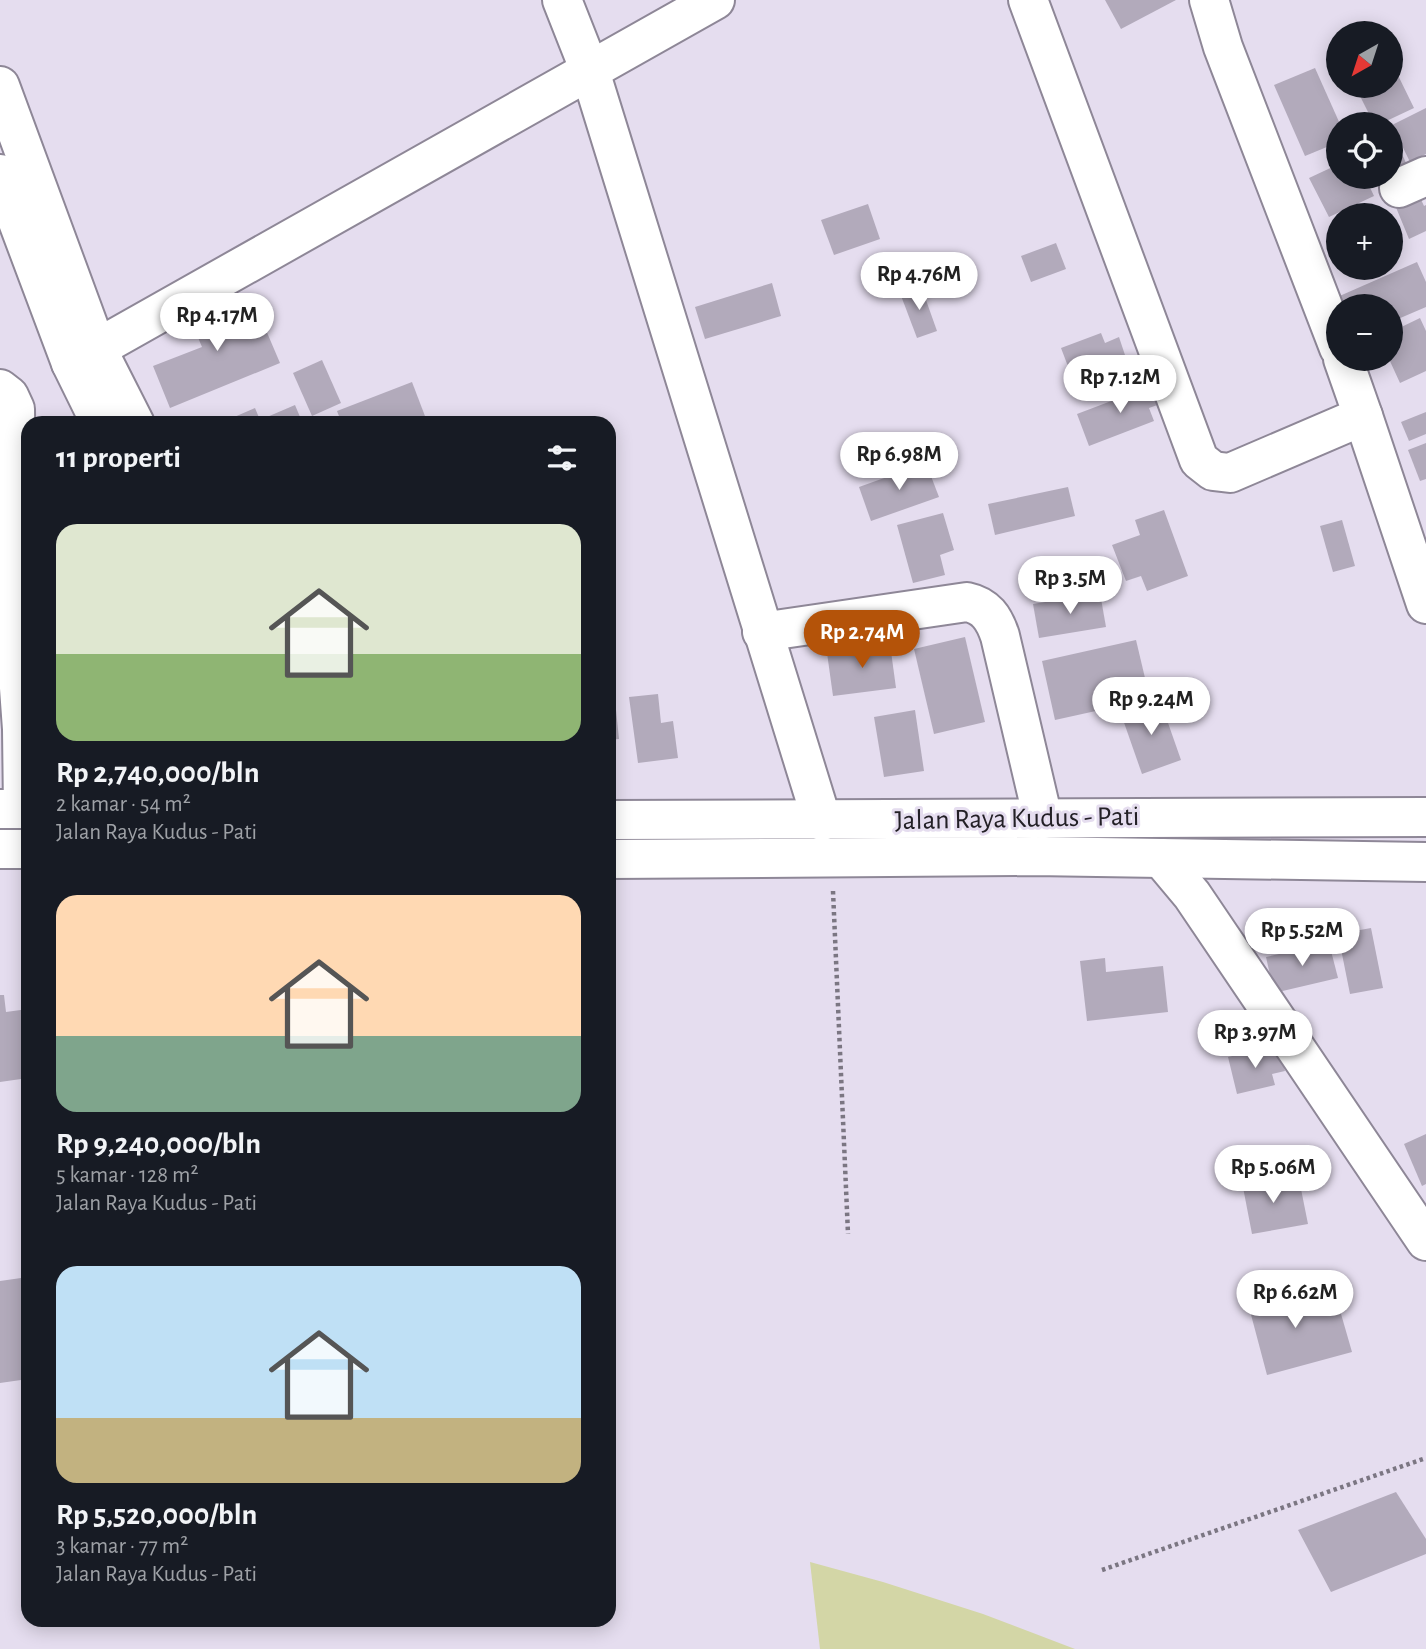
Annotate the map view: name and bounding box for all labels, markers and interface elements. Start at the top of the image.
north arrow [1326,21,1404,98]
map controls [1326,21,1403,371]
button: locate [1326,112,1403,189]
button: + [1326,203,1403,280]
pin: Rp 4.76M [847,252,991,312]
text: Rp 4.76M [877,263,961,286]
pin: Rp 4.17M [145,294,289,353]
button: − [1326,294,1403,371]
text: Rp 4.17M [176,304,258,327]
pin: Rp 7.12M [1048,356,1192,415]
text: Rp 7.12M [1079,366,1161,389]
pin: Rp 6.98M [827,433,971,492]
icon: filters [543,439,581,477]
text: 11 properti [56,443,181,473]
text: Rp 6.98M [856,443,942,466]
pin: Rp 3.5M [1005,556,1135,616]
text: Rp 3.5M [1034,567,1106,590]
icon: home [256,570,382,696]
pin: Rp 2.74M [790,610,934,670]
text: Rp 2.74M [820,621,904,644]
pin: Rp 9.24M [1079,678,1223,737]
text: Rp 9.24M [1108,688,1194,711]
text: Rp 2,740,000/bln [56,758,260,788]
text: 2 kamar · 54 m² [56,793,191,816]
street label: Jalan Raya Kudus - Pati [894,803,1140,835]
text: Jalan Raya Kudus - Pati [56,821,257,844]
pin: Rp 5.52M [1230,908,1374,968]
text: Rp 5.52M [1261,919,1343,942]
icon: home [256,941,382,1067]
pin: Rp 3.97M [1183,1010,1327,1070]
text: Rp 3.97M [1213,1021,1297,1044]
text: Rp 9,240,000/bln [56,1129,261,1159]
pin: Rp 5.06M [1201,1146,1345,1205]
text: Rp 5.06M [1230,1156,1316,1179]
text: 5 kamar · 128 m² [56,1164,198,1187]
text: Jalan Raya Kudus - Pati [56,1192,257,1215]
pin: Rp 6.62M [1223,1270,1367,1330]
text: Rp 6.62M [1252,1281,1338,1304]
icon: home [256,1312,382,1438]
text: Rp 5,520,000/bln [56,1500,257,1530]
text: 3 kamar · 77 m² [56,1535,188,1558]
text: Jalan Raya Kudus - Pati [56,1563,257,1586]

